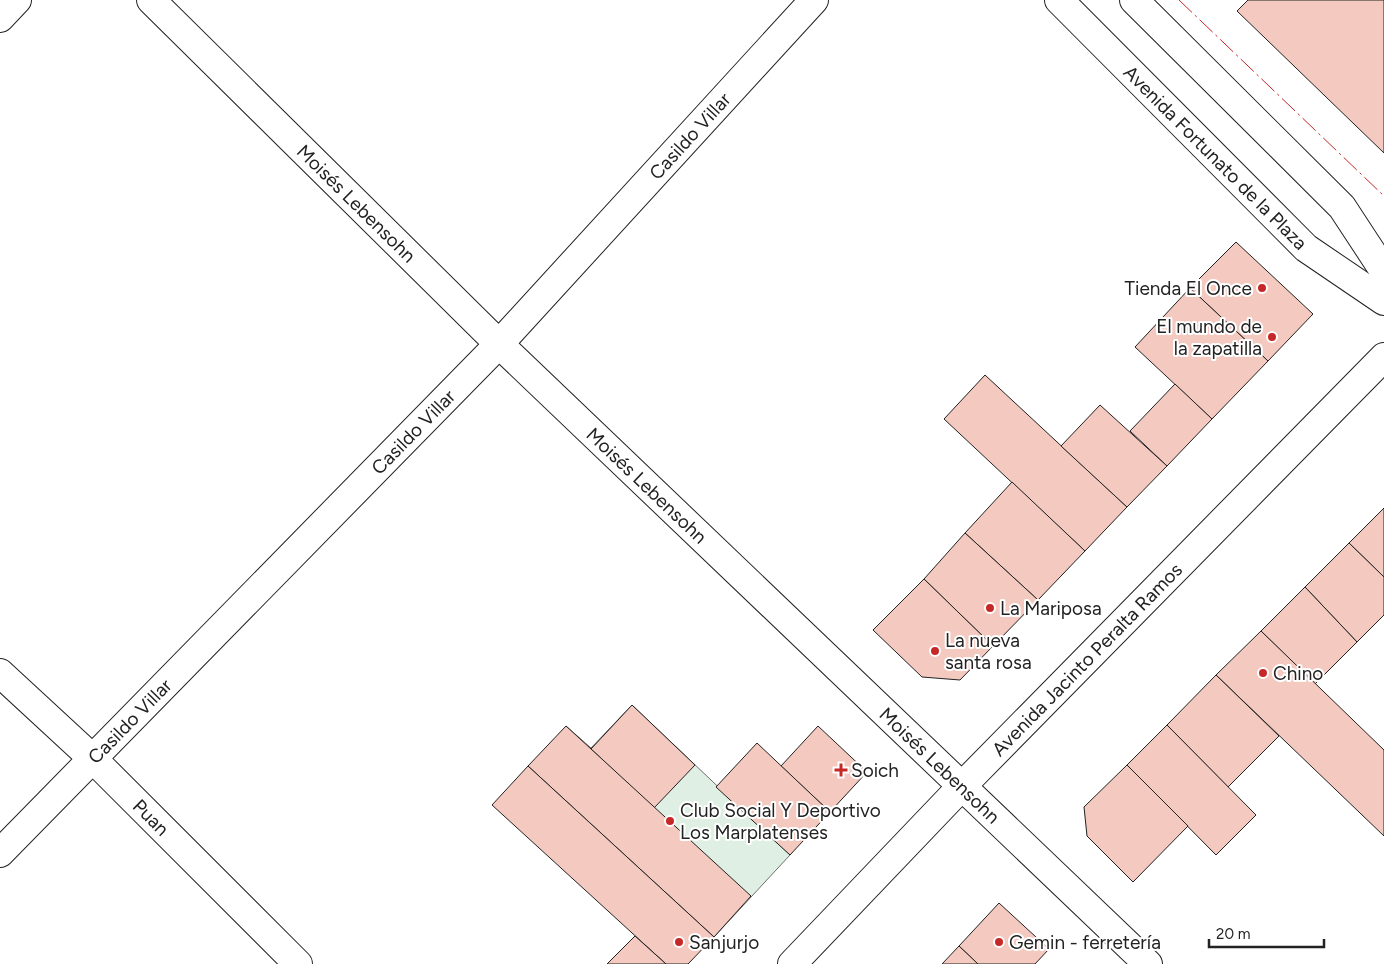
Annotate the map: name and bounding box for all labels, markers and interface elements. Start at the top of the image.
street label: Avenida Fortunato de la Plaza [1119,60,1312,254]
street label: Casildo Villar [644,87,736,184]
street label: Moisés Lebensohn [292,140,421,267]
place label: Tienda El Once [1124,277,1252,300]
marker: Tienda El Once [1256,282,1268,294]
place label: El mundo de la zapatilla [1156,315,1262,360]
marker: El mundo de la zapatilla [1266,331,1278,343]
street label: Casildo Villar [366,384,460,479]
street label: Moisés Lebensohn [582,423,712,548]
street label: Avenida Jacinto Peralta Ramos [987,558,1187,761]
place label: La Mariposa [1000,597,1102,620]
marker: La Mariposa [984,602,996,614]
place label: La nueva santa rosa [945,629,1032,674]
marker: La nueva santa rosa [929,645,941,657]
place label: Chino [1273,662,1323,685]
marker: Chino [1257,667,1269,679]
street label: Casildo Villar [83,673,177,768]
street label: Moisés Lebensohn [875,702,1005,828]
place label: Soich [851,759,899,782]
marker: Soich [835,764,847,776]
street label: Puan [128,794,174,840]
place label: Club Social Y Deportivo Los Marplatenses [680,799,881,844]
marker: Club Social Y Deportivo Los Marplatenses [664,815,676,827]
scale bar [1209,916,1324,948]
text: 20 m [1216,925,1250,943]
place label: Sanjurjo [689,931,759,954]
place label: Gemin - ferretería [1009,931,1161,954]
marker: Sanjurjo [673,936,685,948]
marker: Gemin - ferretería [993,936,1005,948]

